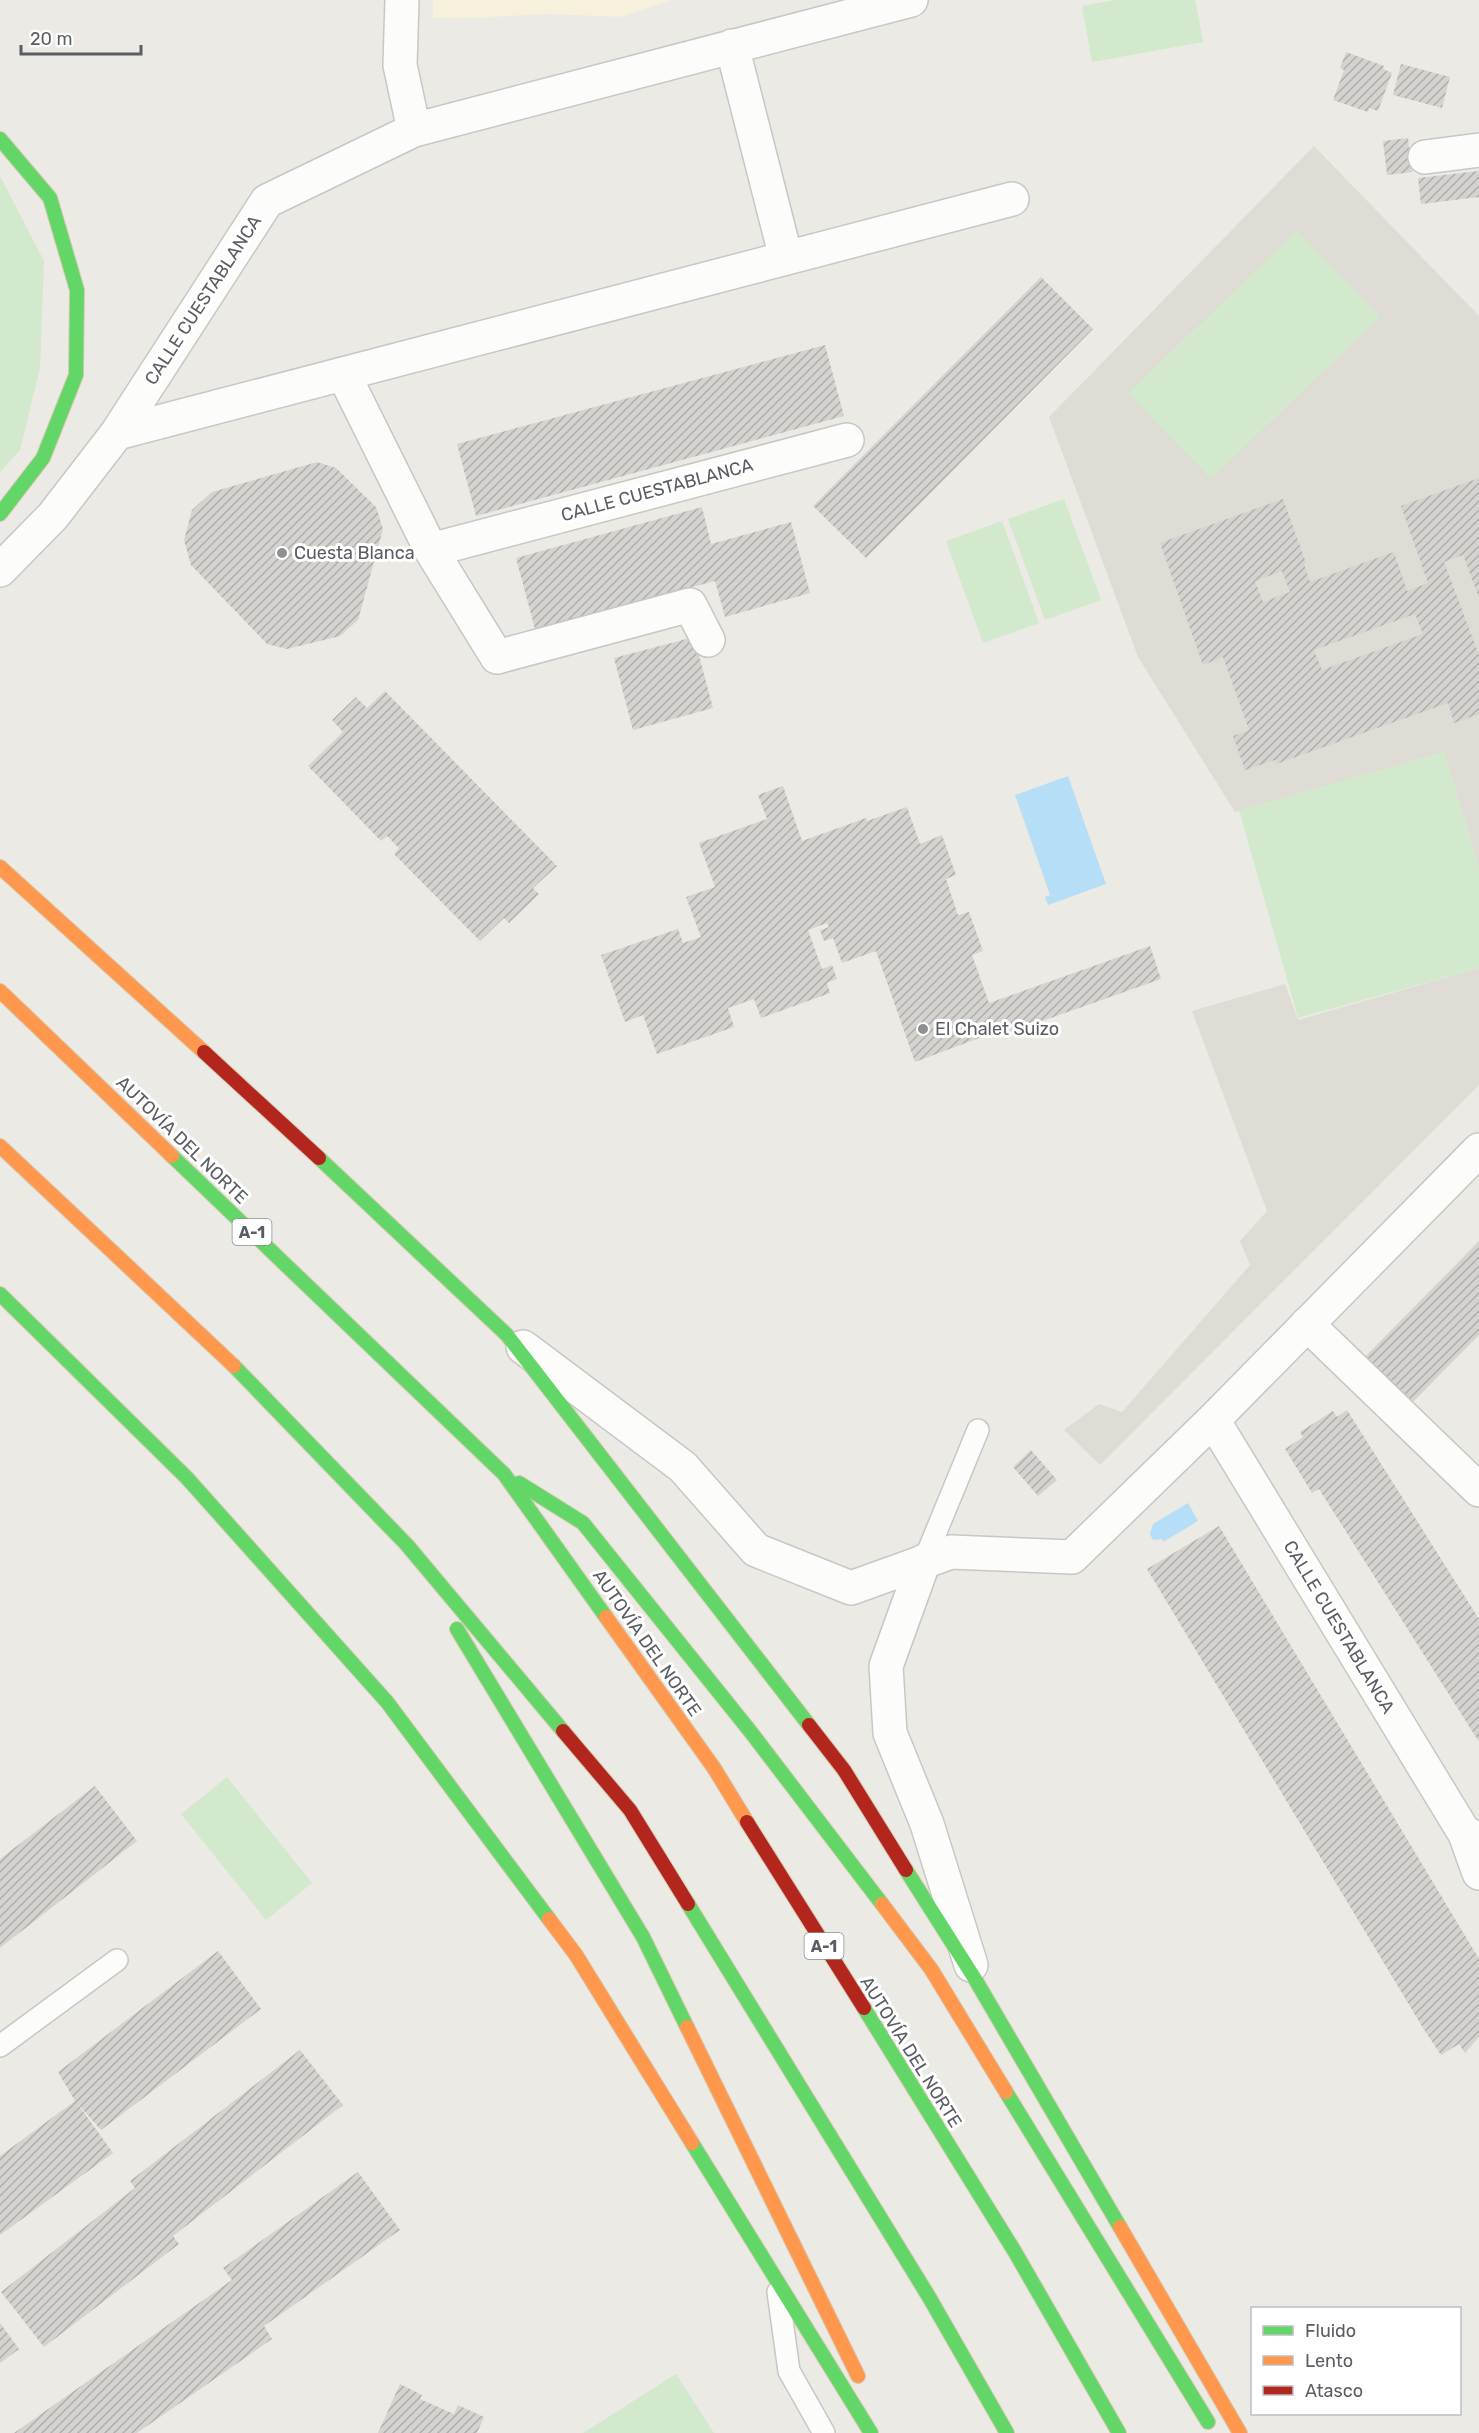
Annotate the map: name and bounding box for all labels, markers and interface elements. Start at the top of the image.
scale bar [21,18,141,56]
text: 20 m [30,28,72,50]
street label: CALLE CUESTABLANCA [140,211,266,389]
street label: CALLE CUESTABLANCA [559,454,755,526]
place label: Cuesta Blanca [294,542,415,564]
marker: Cuesta Blanca [275,546,289,560]
place label: El Chalet Suizo [935,1018,1059,1040]
marker: El Chalet Suizo [916,1022,930,1036]
street label: AUTOVÍA DEL NORTE [112,1072,252,1208]
road number: A-1 [232,1219,272,1245]
street label: CALLE CUESTABLANCA [1279,1537,1399,1717]
street label: AUTOVÍA DEL NORTE [588,1565,706,1721]
road number: A-1 [804,1933,844,1959]
street label: AUTOVÍA DEL NORTE [856,1972,966,2132]
legend [1251,2307,1461,2415]
text: Fluido [1305,2320,1356,2342]
text: Lento [1305,2350,1353,2372]
text: Atasco [1305,2380,1363,2402]

